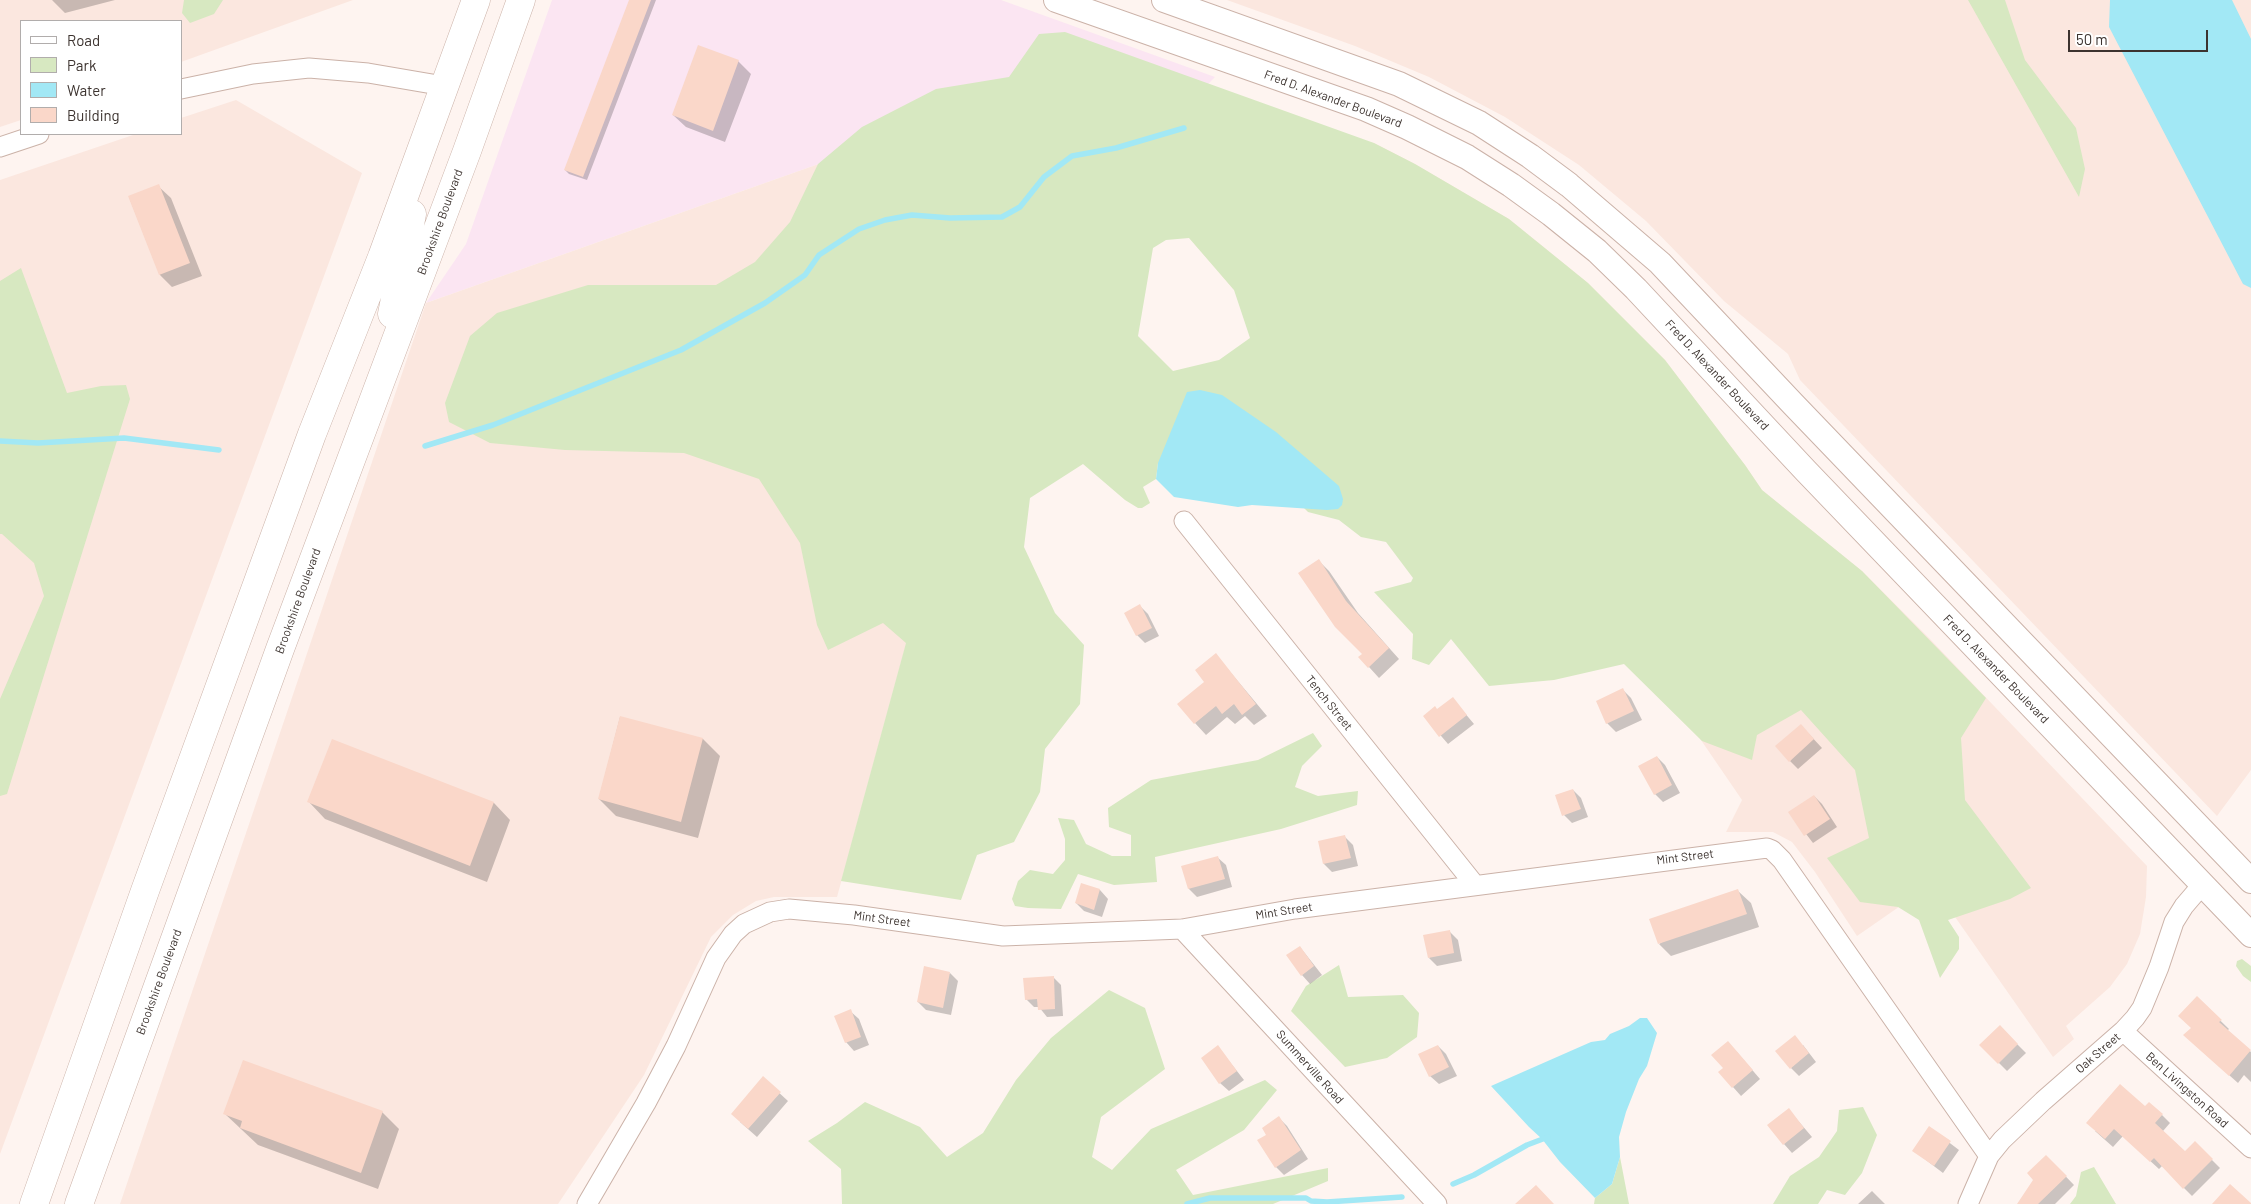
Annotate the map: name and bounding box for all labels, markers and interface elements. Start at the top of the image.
legend [20,20,182,135]
scale bar [2071,20,2211,52]
text: 50 m [2076,30,2108,48]
text: Road [67,31,100,49]
text: Park [67,56,96,74]
street label: Fred D. Alexander Boulevard [1262,67,1404,131]
text: Water [67,81,106,99]
text: Building [67,106,120,124]
street label: Brookshire Boulevard [414,167,466,277]
street label: Fred D. Alexander Boulevard [1662,317,1772,433]
street label: Brookshire Boulevard [272,546,324,656]
street label: Fred D. Alexander Boulevard [1940,612,2052,726]
street label: Tench Street [1302,673,1356,733]
street label: Mint Street [1656,846,1714,868]
street label: Mint Street [1254,899,1314,923]
street label: Mint Street [852,908,912,930]
street label: Brookshire Boulevard [133,927,185,1037]
street label: Summerville Road [1273,1027,1347,1107]
street label: Oak Street [2073,1030,2123,1076]
street label: Ben Livingston Road [2143,1049,2231,1131]

